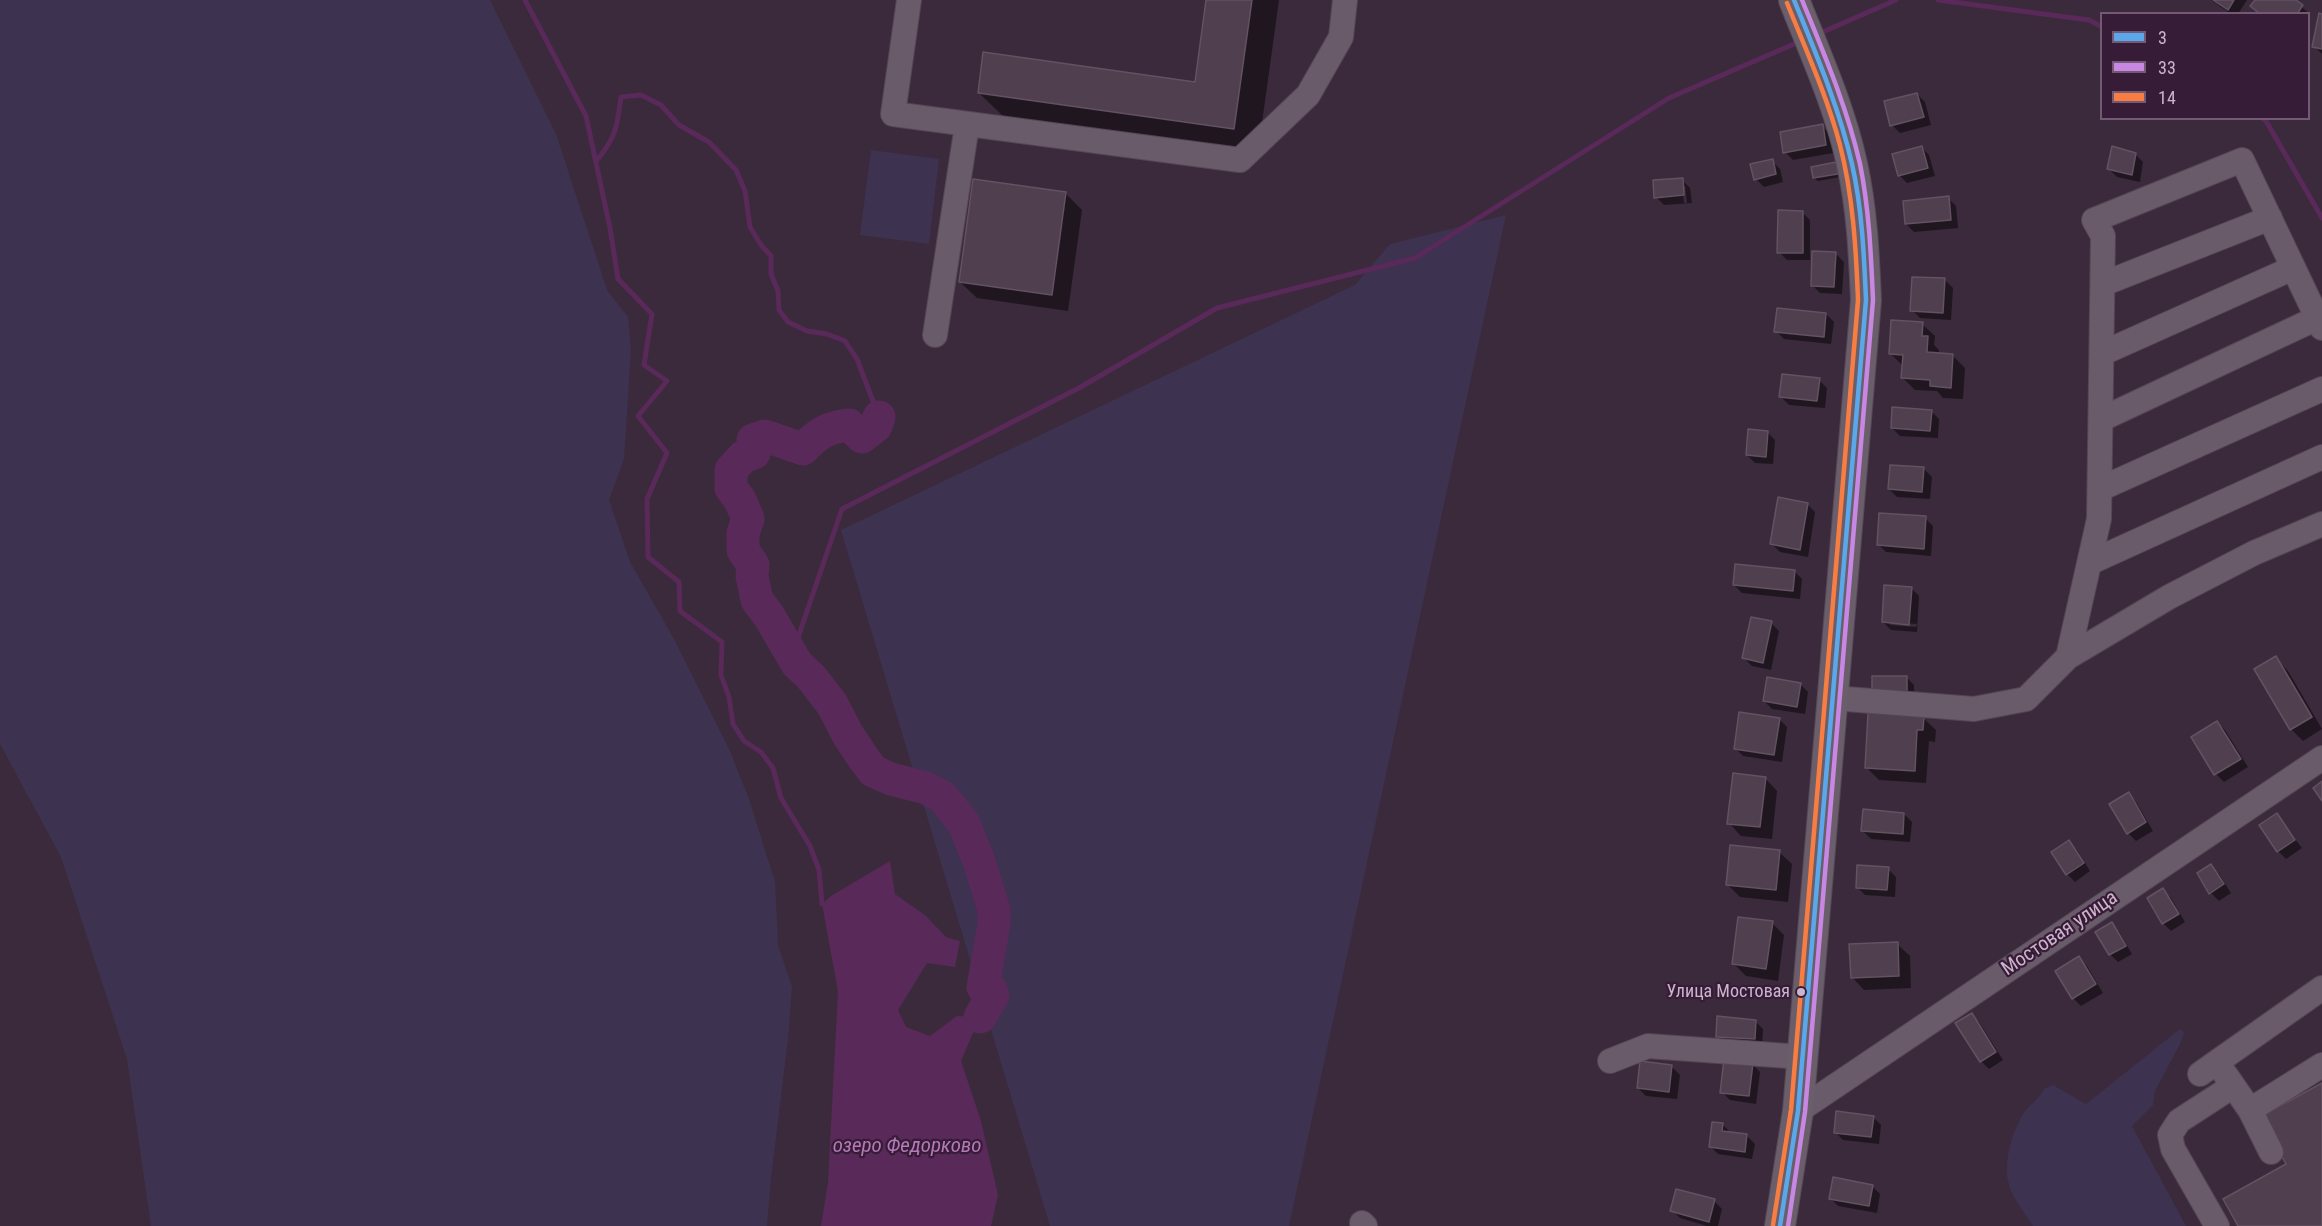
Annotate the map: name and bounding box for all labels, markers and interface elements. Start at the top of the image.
legend [2100,12,2310,120]
text: 3 [2158,27,2167,48]
text: 33 [2158,57,2176,78]
text: 14 [2158,87,2176,108]
street label: Мостовая улица [1997,886,2123,982]
place label: Улица Мостовая [1667,981,1790,1003]
marker: Улица Мостовая [1795,986,1807,998]
water label: озеро Федорково [833,1134,981,1160]

